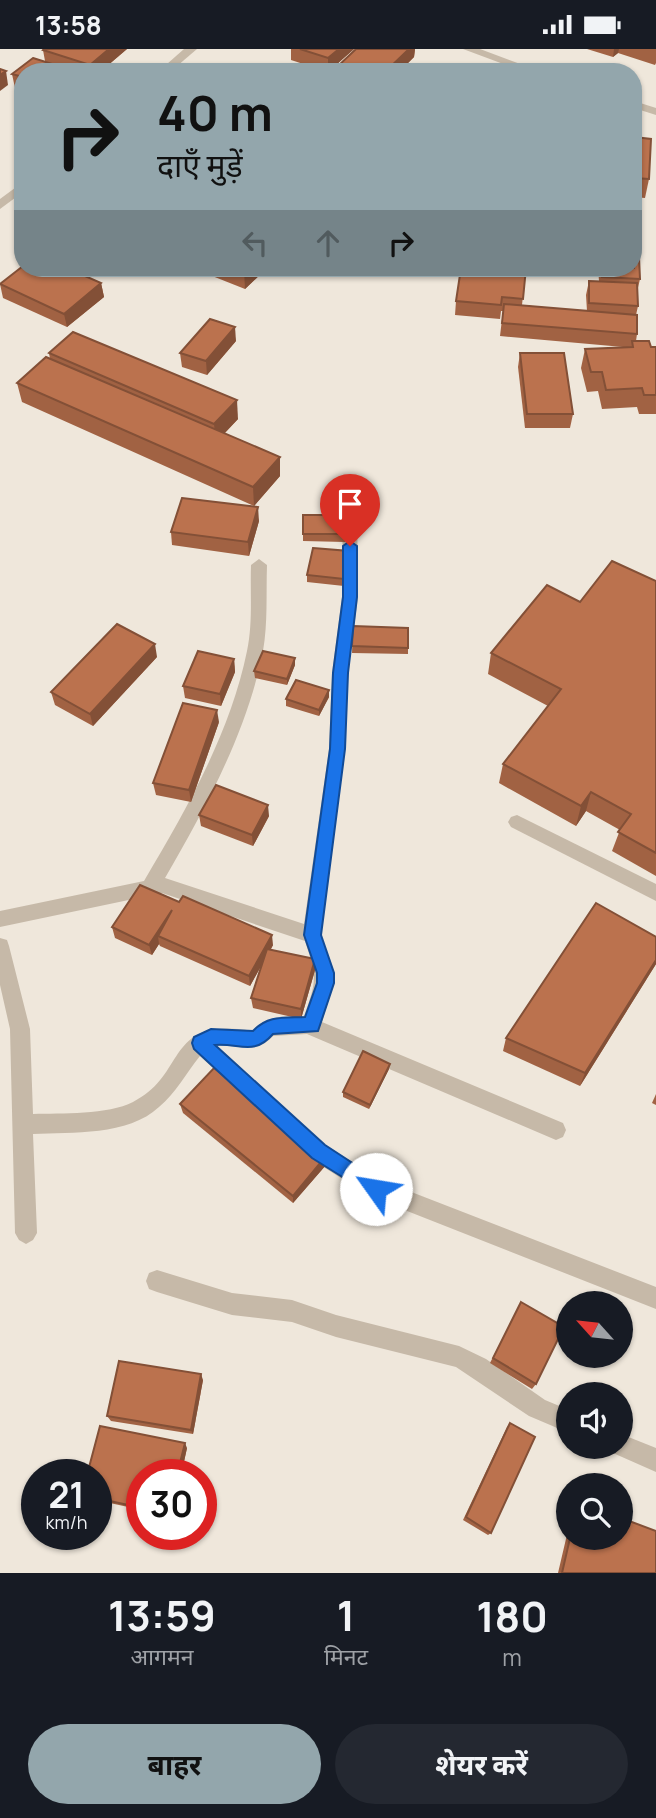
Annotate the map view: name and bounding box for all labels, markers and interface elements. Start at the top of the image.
text: 13:58 [35,7,102,43]
text: 40 m [157,79,273,146]
icon: right [42,91,133,182]
text: दाएँ मुड़ें [157,143,243,187]
icon: left [236,224,274,262]
icon: ahead [309,224,347,262]
icon: right [382,224,420,262]
pin [320,474,380,546]
icon: arrive [331,485,369,523]
position arrow [339,1152,413,1226]
north arrow [556,1291,634,1369]
map controls [556,1291,633,1550]
button: sound [556,1382,633,1459]
speed limit sign: 30 [126,1459,217,1550]
text: 21 [48,1471,85,1519]
button: search [556,1473,633,1550]
text: km/h [46,1510,87,1534]
text: 13:59 [108,1586,216,1644]
text: 1 [337,1586,355,1644]
text: 180 [476,1587,548,1645]
text: आगमन [131,1640,194,1672]
text: मिनट [324,1640,368,1672]
text: m [502,1641,522,1673]
button: बाहर [28,1724,321,1804]
button: शेयर करें [335,1724,628,1804]

